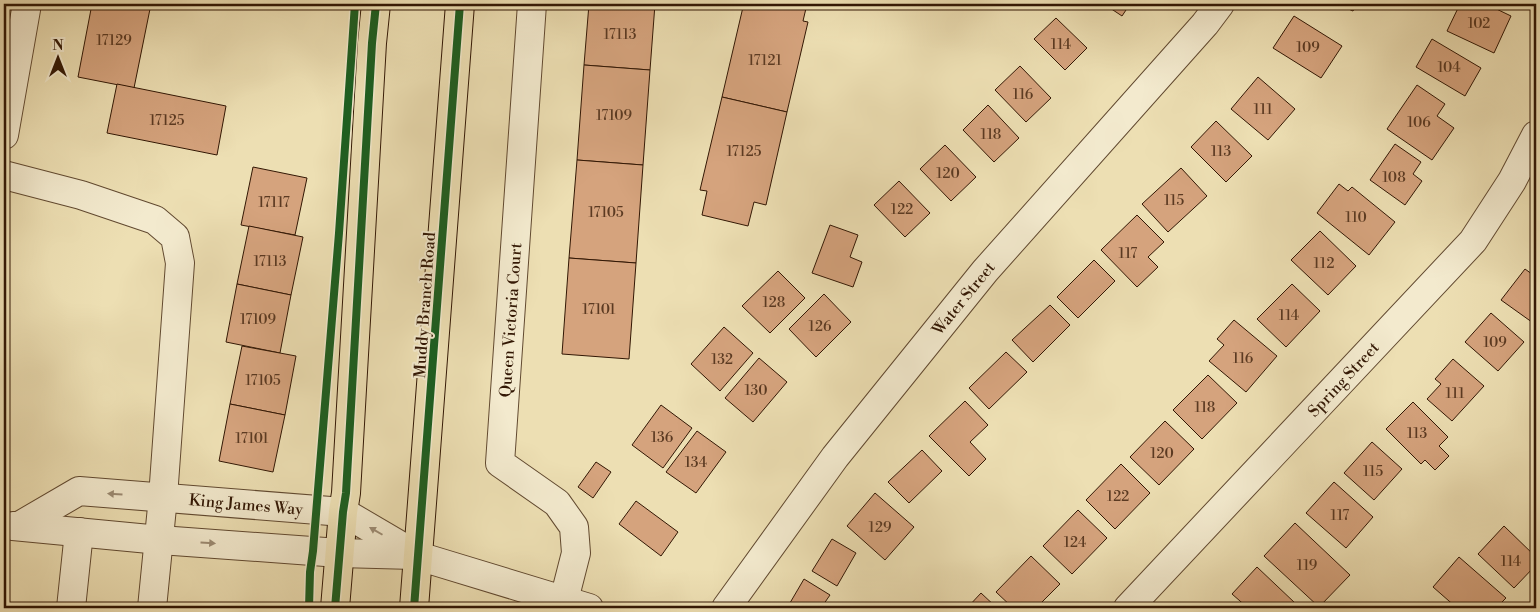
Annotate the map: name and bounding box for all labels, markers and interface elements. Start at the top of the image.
house number: 102 [1468,15,1490,33]
house number: 17113 [603,26,637,44]
north arrow [32,32,82,82]
house number: 17129 [96,32,132,50]
house number: 114 [1051,36,1071,54]
text: N [52,37,64,55]
house number: 109 [1296,39,1320,57]
house number: 17121 [748,52,782,70]
house number: 104 [1437,59,1461,77]
house number: 116 [1013,86,1034,104]
house number: 111 [1254,101,1273,119]
house number: 17109 [596,107,632,125]
house number: 17125 [150,112,185,130]
house number: 106 [1407,114,1431,132]
house number: 118 [981,126,1001,144]
house number: 17125 [727,143,762,161]
house number: 113 [1211,143,1231,161]
house number: 120 [936,165,960,183]
house number: 108 [1382,169,1406,187]
house number: 115 [1164,192,1184,210]
house number: 17117 [258,194,290,212]
house number: 122 [891,201,913,219]
house number: 17105 [588,204,624,222]
house number: 110 [1345,209,1367,227]
street label: Muddy Branch Road [410,231,440,379]
street label: Queen Victoria Court [496,242,526,398]
house number: 117 [1119,245,1137,263]
house number: 17113 [253,253,287,271]
house number: 112 [1314,255,1334,273]
street label: Water Street [927,258,1000,340]
house number: 128 [763,294,785,312]
house number: 17101 [582,301,616,319]
house number: 114 [1279,307,1299,325]
house number: 17109 [240,311,276,329]
house number: 126 [809,318,832,336]
house number: 109 [1483,334,1507,352]
street label: Spring Street [1304,338,1384,421]
house number: 116 [1233,350,1254,368]
house number: 132 [711,351,733,369]
house number: 17105 [245,372,281,390]
house number: 130 [744,382,768,400]
house number: 111 [1446,385,1465,403]
house number: 118 [1195,399,1215,417]
house number: 113 [1407,425,1427,443]
house number: 136 [651,429,674,447]
house number: 17101 [235,430,269,448]
house number: 120 [1150,445,1174,463]
house number: 134 [685,454,707,472]
house number: 115 [1363,463,1383,481]
house number: 122 [1107,488,1129,506]
one-way arrow [106,489,122,497]
street label: King James Way [188,490,304,520]
house number: 117 [1331,507,1349,525]
house number: 129 [869,519,891,537]
one-way arrow [369,527,382,536]
house number: 124 [1064,534,1086,552]
one-way arrow [201,540,217,548]
house number: 114 [1501,553,1521,571]
house number: 119 [1297,557,1317,575]

